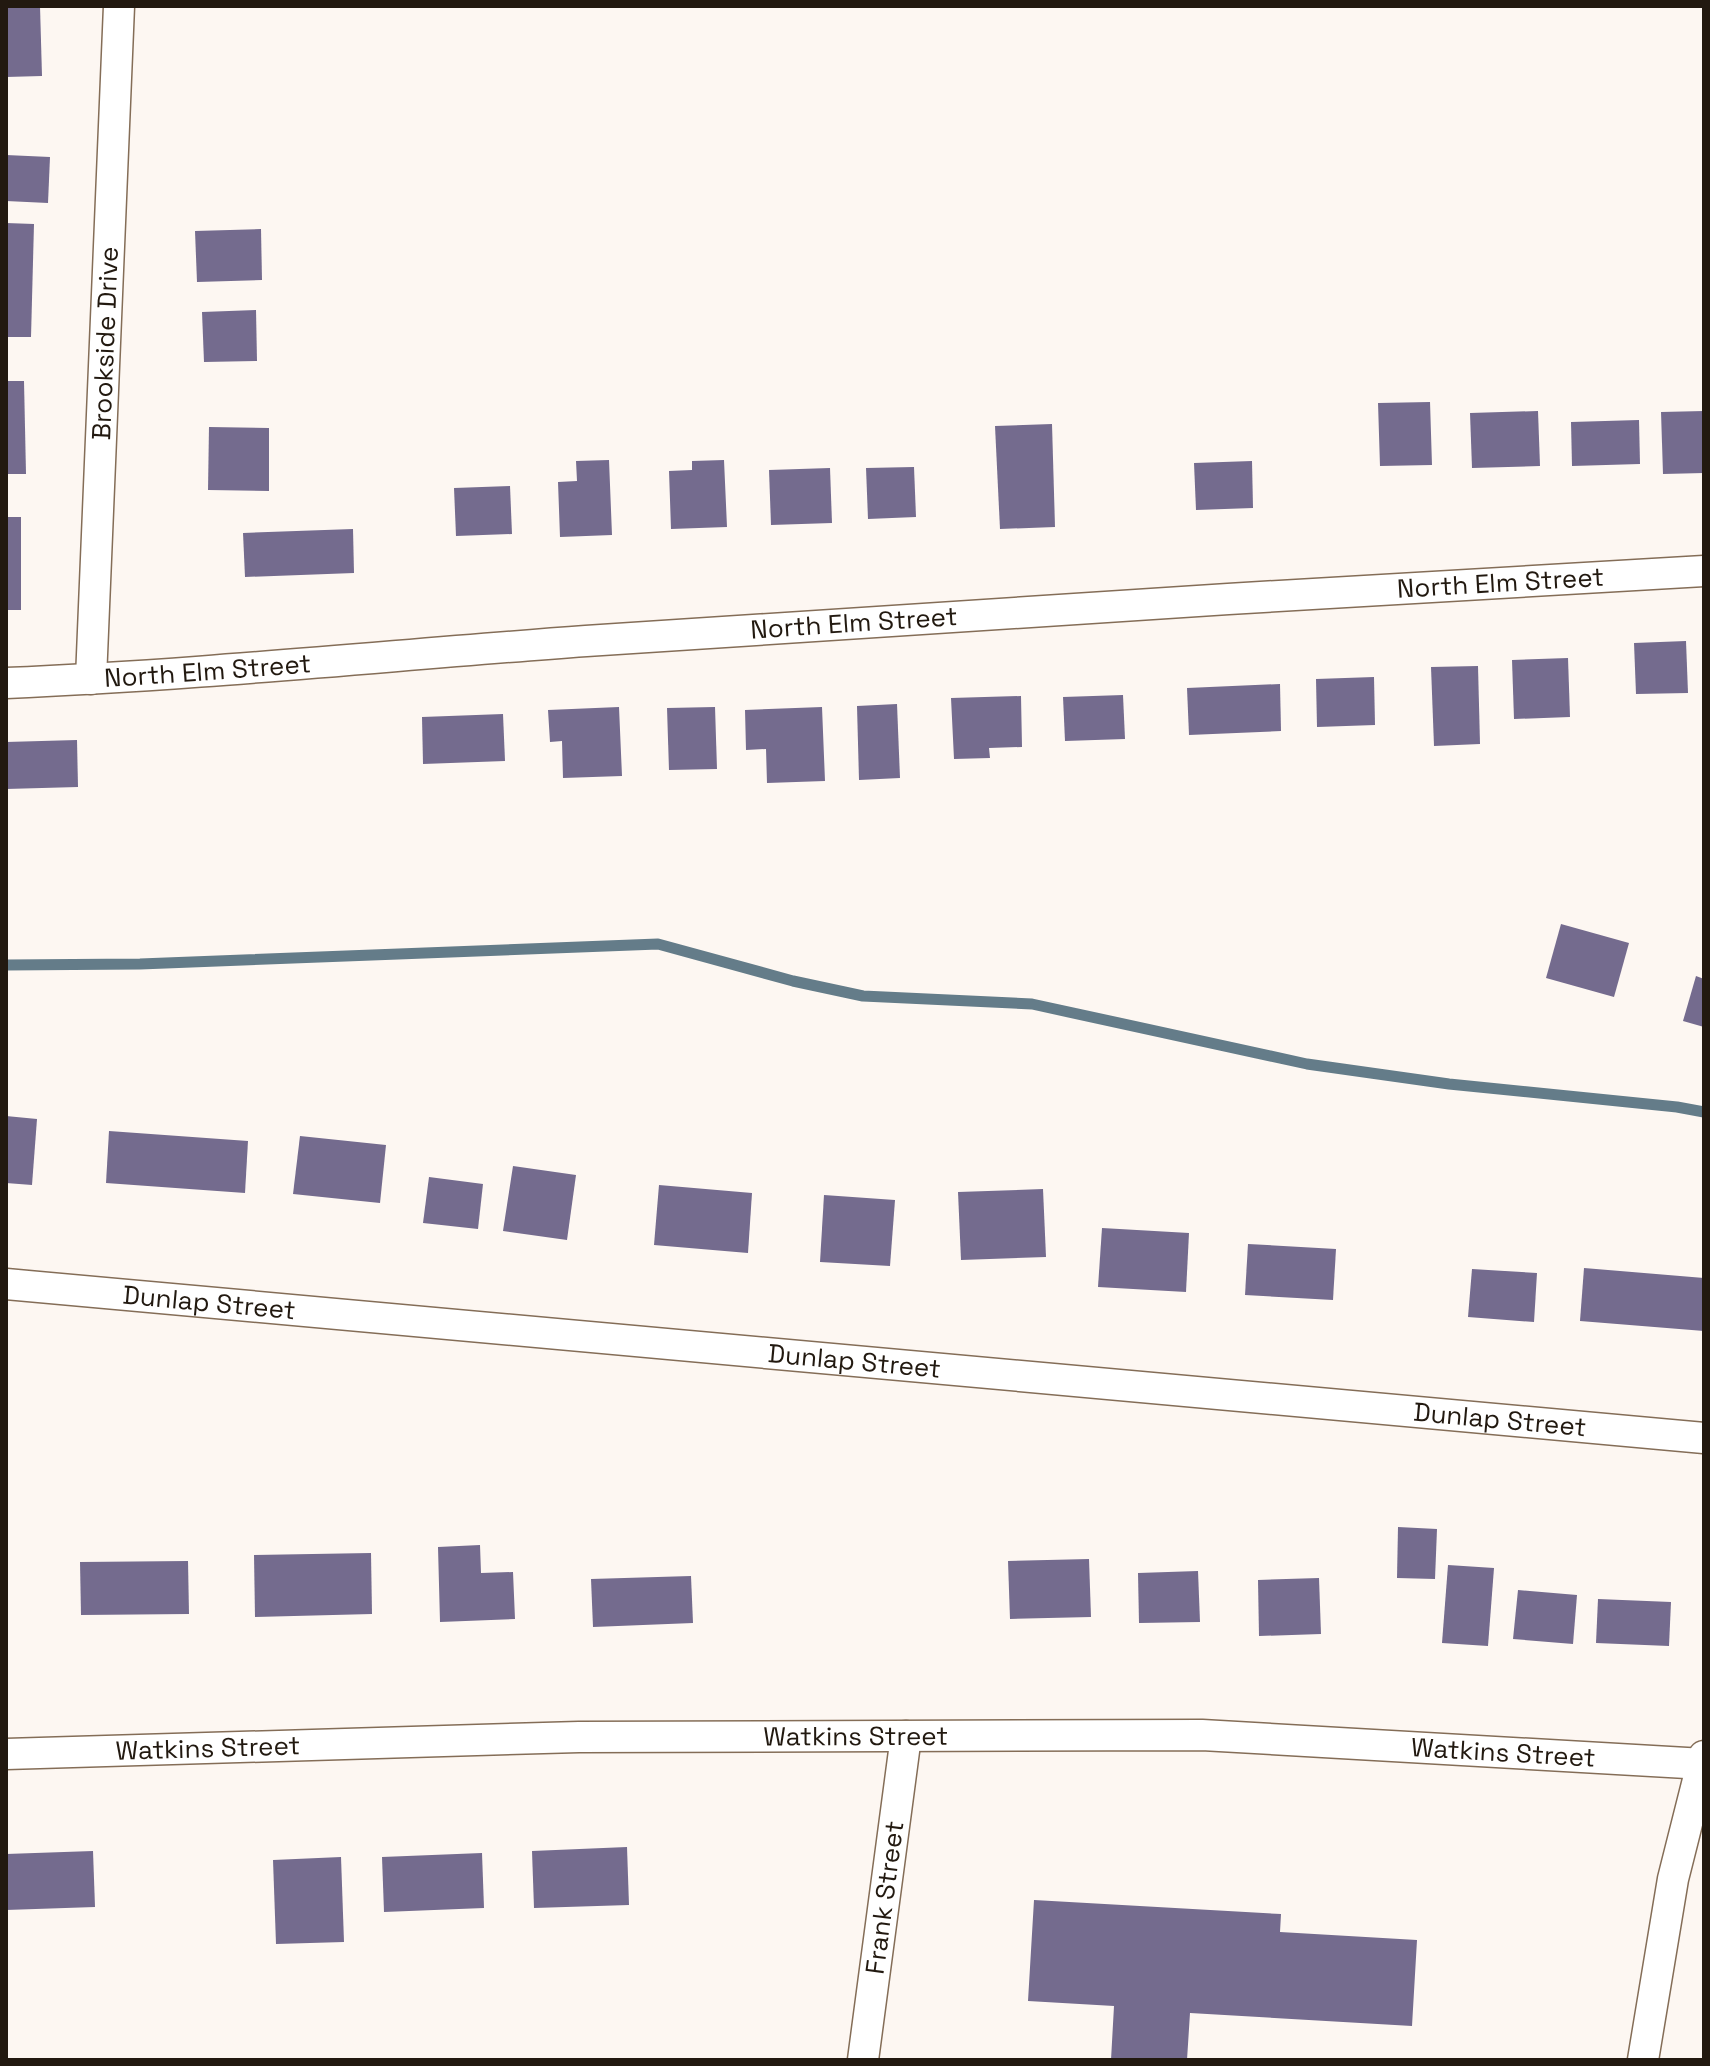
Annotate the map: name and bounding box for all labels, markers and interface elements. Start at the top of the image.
street label: Brookside Drive [84,246,126,441]
street label: North Elm Street [1396,560,1605,606]
street label: North Elm Street [749,599,958,647]
street label: North Elm Street [103,646,312,695]
street label: Dunlap Street [121,1278,297,1327]
street label: Dunlap Street [767,1336,942,1386]
street label: Dunlap Street [1412,1395,1588,1444]
street label: Watkins Street [763,1719,948,1753]
street label: Watkins Street [115,1728,301,1768]
street label: Watkins Street [1410,1730,1596,1775]
street label: Frank Street [858,1819,912,1976]

